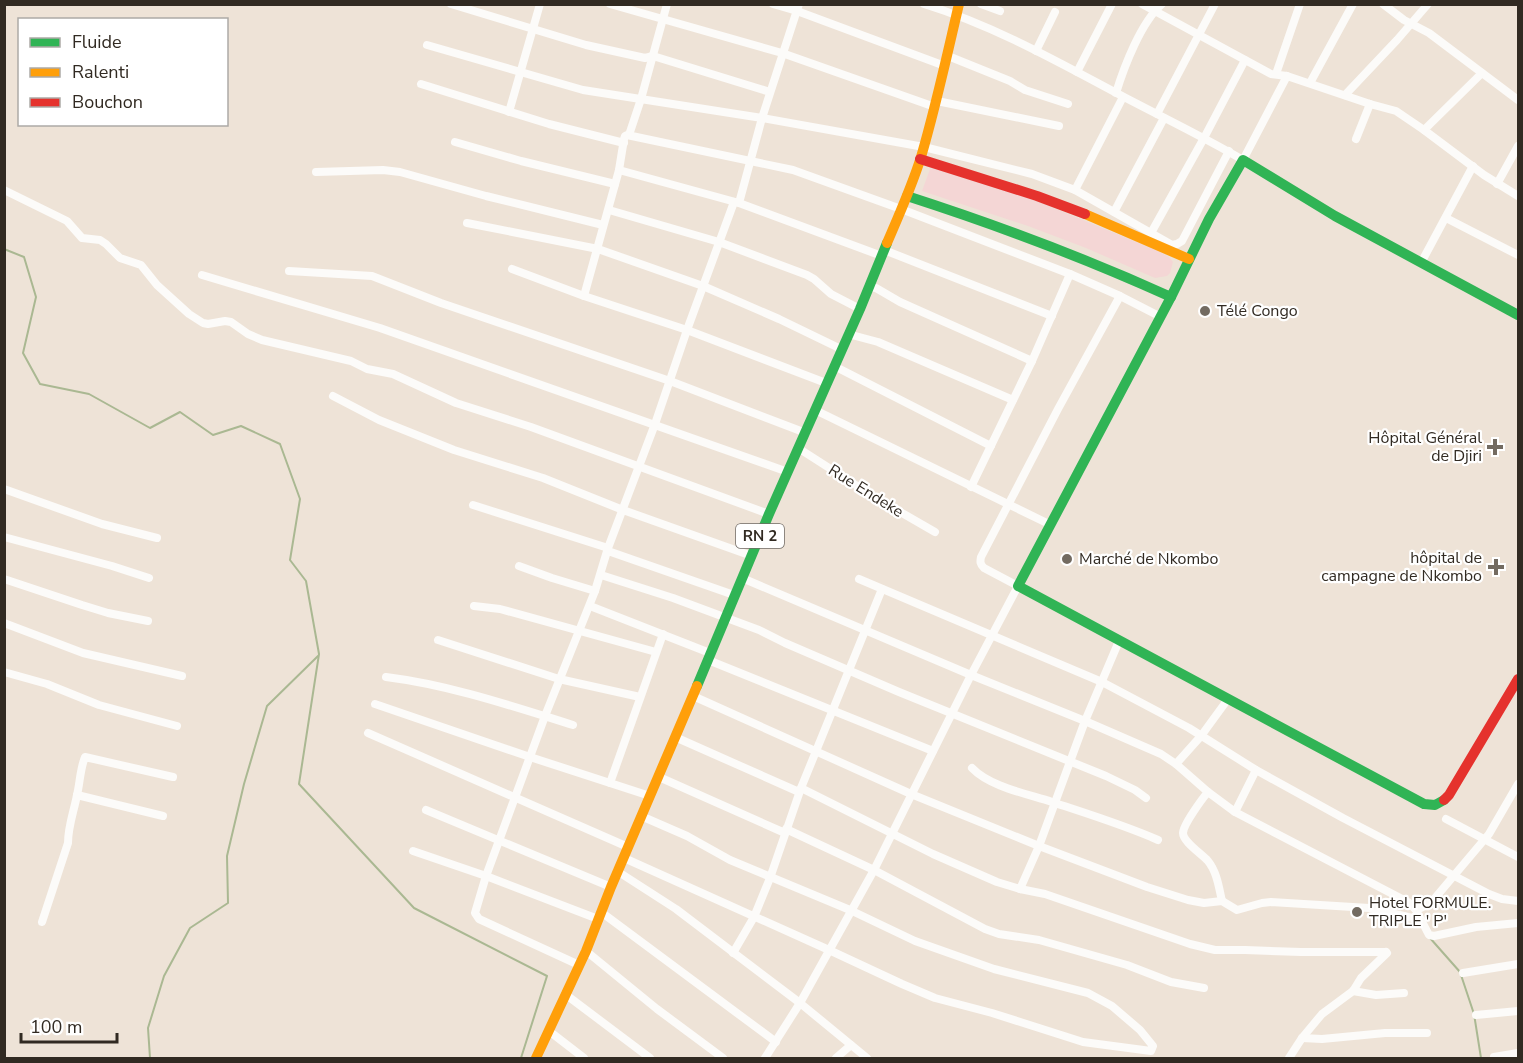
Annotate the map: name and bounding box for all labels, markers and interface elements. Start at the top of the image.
legend [18,18,228,126]
text: Fluide [72,30,122,54]
text: Ralenti [72,60,129,84]
text: Bouchon [72,90,143,114]
place label: Télé Congo [1217,300,1298,322]
marker: Télé Congo [1198,304,1212,318]
place label: Hôpital Général de Djiri [1368,427,1482,467]
marker: Hôpital Général de Djiri [1486,438,1504,456]
street label: Rue Endeke [824,459,908,523]
road number: RN 2 [736,524,784,548]
place label: hôpital de campagne de Nkombo [1321,547,1482,587]
place label: Marché de Nkombo [1079,548,1218,570]
marker: Marché de Nkombo [1060,552,1074,566]
marker: hôpital de campagne de Nkombo [1487,558,1505,576]
place label: Hotel FORMULE. TRIPLE ' P' [1369,892,1492,932]
marker: Hotel FORMULE. TRIPLE ' P' [1350,905,1364,919]
scale bar [21,1006,117,1044]
text: 100 m [30,1015,82,1039]

